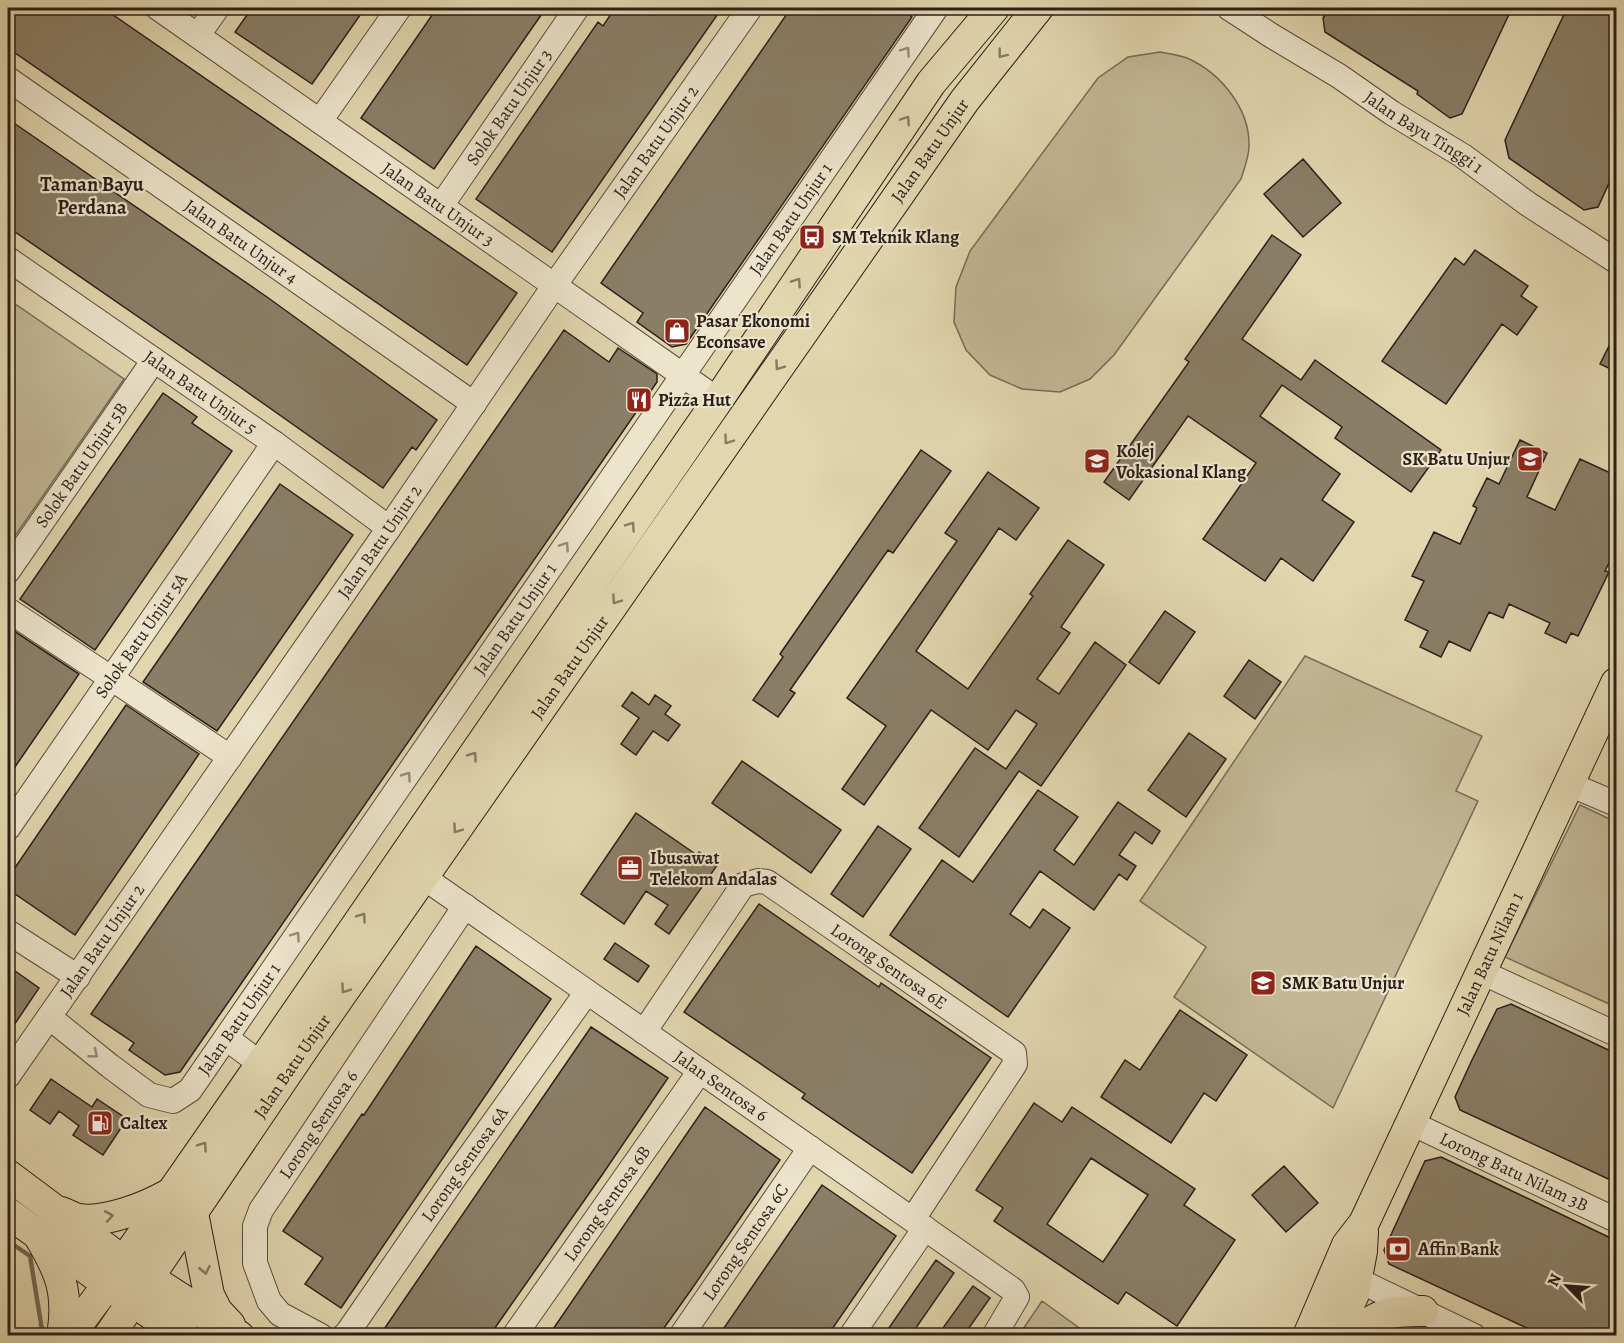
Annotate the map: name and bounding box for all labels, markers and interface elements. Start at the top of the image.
street label: Solok Batu Unjur 3 [460,44,557,170]
one-way arrow [899,46,910,57]
one-way arrow [999,47,1010,58]
street label: Jalan Batu Unjur 2 [608,80,704,203]
street label: Jalan Bayu Tinggi 1 [1359,85,1488,179]
street label: Jalan Batu Unjur [885,94,974,207]
one-way arrow [899,116,910,127]
street label: Jalan Batu Unjur 3 [377,156,499,252]
street label: Jalan Batu Unjur 1 [744,158,838,280]
district label: Taman Bayu Perdana [40,171,144,221]
street label: Jalan Batu Unjur 4 [179,194,302,289]
bus stop icon: SM Teknik Klang [797,222,827,252]
place label: SM Teknik Klang [832,225,960,249]
one-way arrow [790,278,802,288]
place label: Pasar Ekonomi Econsave [696,309,810,354]
shop icon: Pasar Ekonomi Econsave [662,316,692,346]
street label: Jalan Batu Unjur 5 [139,345,262,440]
one-way arrow [775,360,786,371]
restaurant icon: Pizza Hut [624,385,654,415]
place label: Pizza Hut [658,388,731,412]
street label: Solok Batu Unjur 5B [30,397,133,532]
one-way arrow [724,434,735,445]
place label: Kolej Vokasional Klang [1115,439,1247,484]
school or university icon: SK Batu Unjur [1515,444,1545,474]
school or university icon: Kolej Vokasional Klang [1082,446,1112,476]
place label: SK Batu Unjur [1403,447,1511,471]
street label: Jalan Batu Unjur 2 [332,479,428,603]
one-way arrow [624,522,635,533]
one-way arrow [558,542,569,553]
street label: Jalan Batu Unjur 1 [468,558,562,680]
street label: Solok Batu Unjur 5A [89,568,193,703]
one-way arrow [612,594,623,605]
street label: Jalan Batu Unjur [525,610,614,724]
one-way arrow [466,752,477,763]
one-way arrow [400,771,411,782]
one-way arrow [453,823,464,834]
place label: Ibusawat Telekom Andalas [650,846,777,891]
office icon: Ibusawat Telekom Andalas [615,853,645,883]
street label: Jalan Batu Unjur 2 [54,879,150,1002]
street label: Jalan Batu Nilam 1 [1451,888,1529,1019]
one-way arrow [355,912,366,923]
street label: Lorong Sentosa 6E [826,918,952,1015]
one-way arrow [289,932,300,943]
street label: Jalan Batu Unjur 1 [192,958,286,1080]
school or university icon: SMK Batu Unjur [1248,968,1278,998]
place label: SMK Batu Unjur [1282,971,1405,995]
one-way arrow [341,982,352,993]
street label: Jalan Batu Unjur [248,1009,336,1123]
street label: Jalan Sentosa 6 [669,1044,773,1127]
one-way arrow [87,1046,98,1057]
street label: Lorong Sentosa 6 [273,1066,363,1184]
street label: Lorong Sentosa 6A [415,1101,514,1227]
fuel station icon: Caltex [85,1108,115,1138]
place label: Caltex [120,1111,168,1135]
street label: Lorong Batu Nilam 3B [1436,1126,1592,1217]
street label: Lorong Sentosa 6B [558,1141,656,1266]
one-way arrow [196,1142,207,1153]
street label: Lorong Sentosa 6C [697,1179,794,1305]
one-way arrow [104,1210,114,1222]
bank icon: Affin Bank [1383,1234,1413,1264]
place label: Affin Bank [1417,1237,1500,1261]
north arrow [1537,1256,1597,1316]
one-way arrow [197,1265,210,1275]
text: N [1542,1270,1567,1290]

